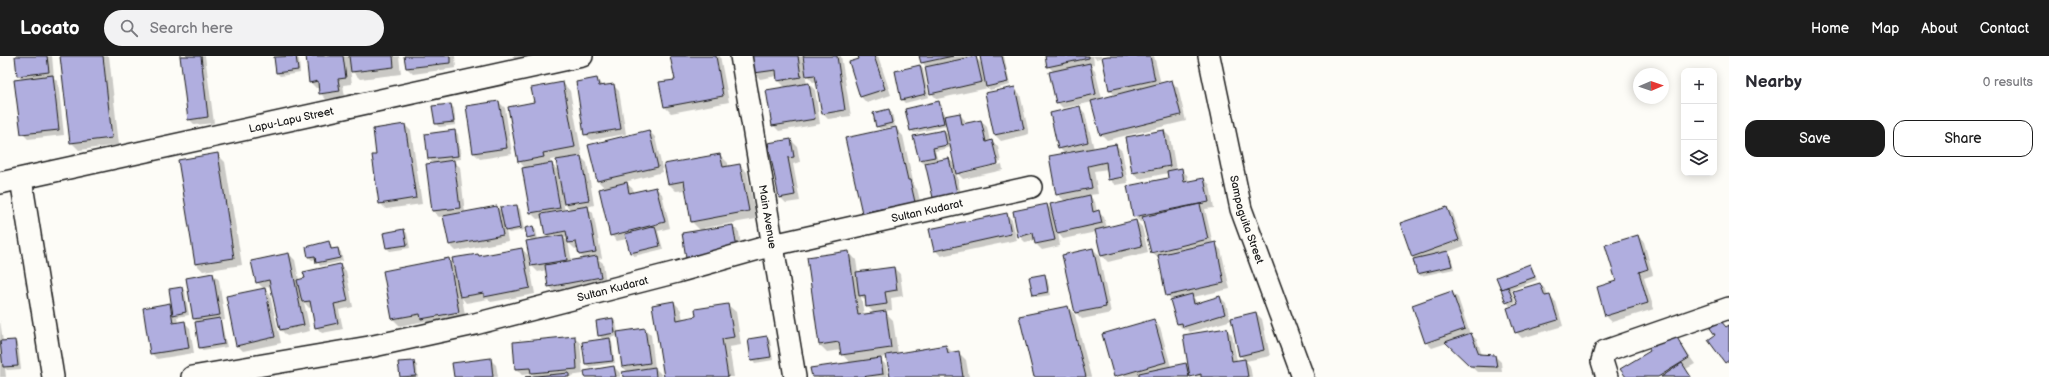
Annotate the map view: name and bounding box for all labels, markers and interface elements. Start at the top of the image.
search box [104,10,384,46]
text: Locato [20,17,80,40]
icon: search [118,17,140,39]
text: Search here [150,19,233,38]
text: Home [1811,20,1849,37]
text: Map [1871,20,1899,37]
text: About [1921,20,1958,37]
text: Contact [1980,20,2029,37]
north arrow [1633,68,1669,104]
map controls [1681,68,1717,176]
button: + [1681,68,1717,104]
text: Nearby [1745,72,1802,92]
text: 0 results [1983,74,2033,90]
street label: Lapu-Lapu Street [248,104,335,136]
button: − [1681,104,1717,140]
button: Save [1745,120,1885,157]
button: Share [1893,120,2033,157]
button: layers [1681,140,1717,176]
street label: Sampaguita Street [1227,174,1267,266]
street label: Main Avenue [756,184,779,250]
street label: Sultan Kudarat [890,196,964,225]
street label: Sultan Kudarat [576,274,650,304]

